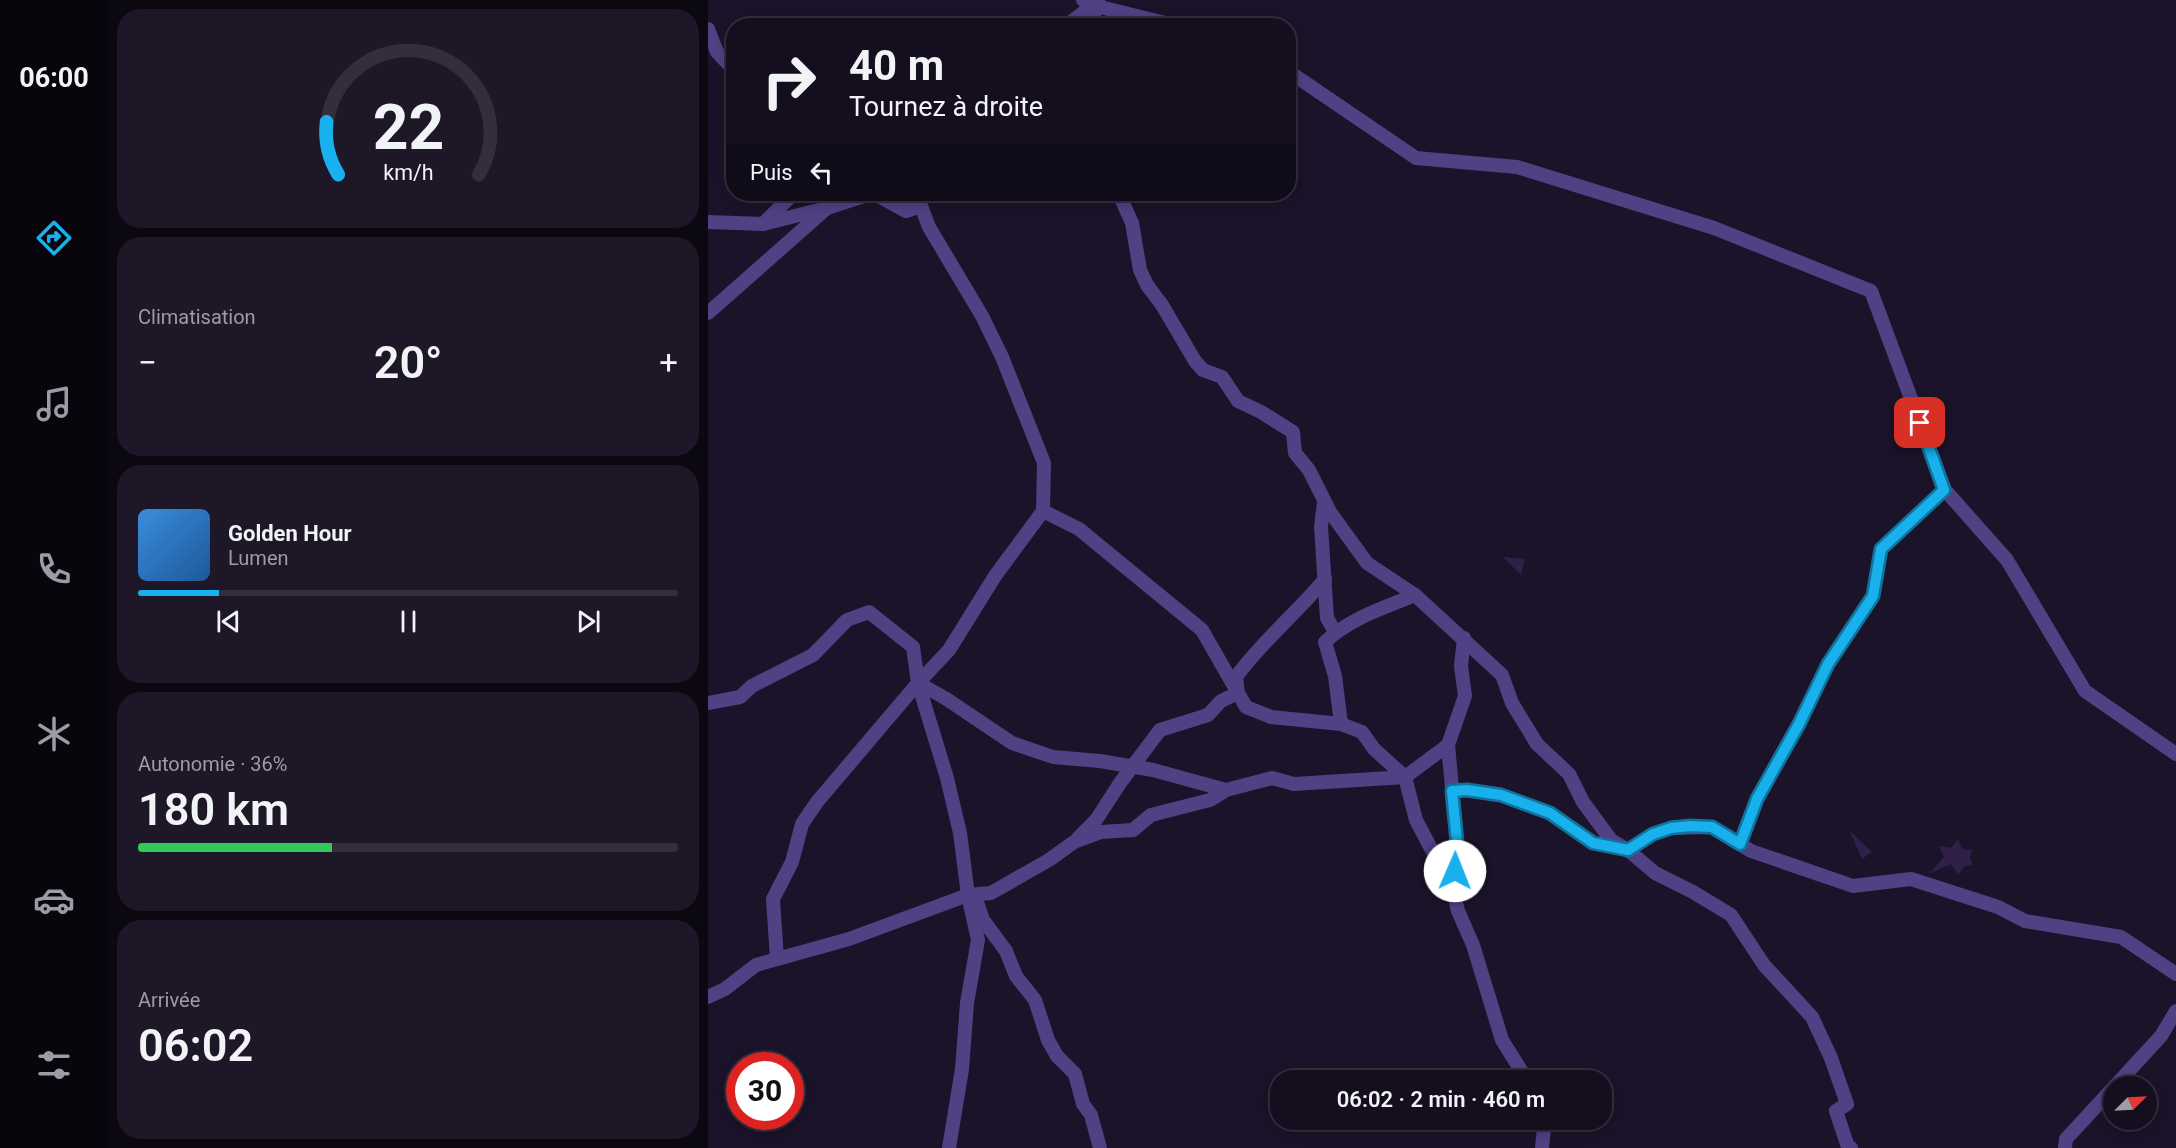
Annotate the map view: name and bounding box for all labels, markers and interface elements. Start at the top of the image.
text: 40 m [849,41,944,90]
icon: right [750,42,828,120]
text: 06:00 [19,62,89,94]
text: Tournez à droite [849,91,1043,123]
text: 22 [372,92,444,165]
icon: left [805,156,838,189]
text: Puis [750,160,793,185]
text: km/h [383,161,433,186]
icon: directions [33,217,75,259]
text: Climatisation [138,305,256,329]
text: 20° [374,336,442,389]
text: − [138,343,157,382]
text: + [659,343,678,382]
icon: music [33,383,75,425]
pin [1894,397,1945,448]
icon: arrive [1903,406,1936,439]
text: Golden Hour [228,521,352,546]
text: Lumen [228,546,289,570]
icon: phone [33,548,75,590]
icon: previous [212,605,245,638]
icon: pause [392,605,425,638]
icon: next [572,605,605,638]
icon: climate [33,713,75,755]
text: Autonomie · 36% [138,752,287,776]
text: 180 km [138,783,289,836]
position arrow [1423,839,1487,903]
icon: car [33,879,75,921]
text: Arrivée [138,988,200,1012]
text: 06:02 [138,1019,253,1072]
icon: filters [33,1044,75,1086]
speed limit sign: 30 [726,1052,804,1130]
north arrow [2103,1076,2157,1130]
map controls [2103,1076,2157,1130]
text: 06:02 · 2 min · 460 m [1337,1087,1545,1112]

